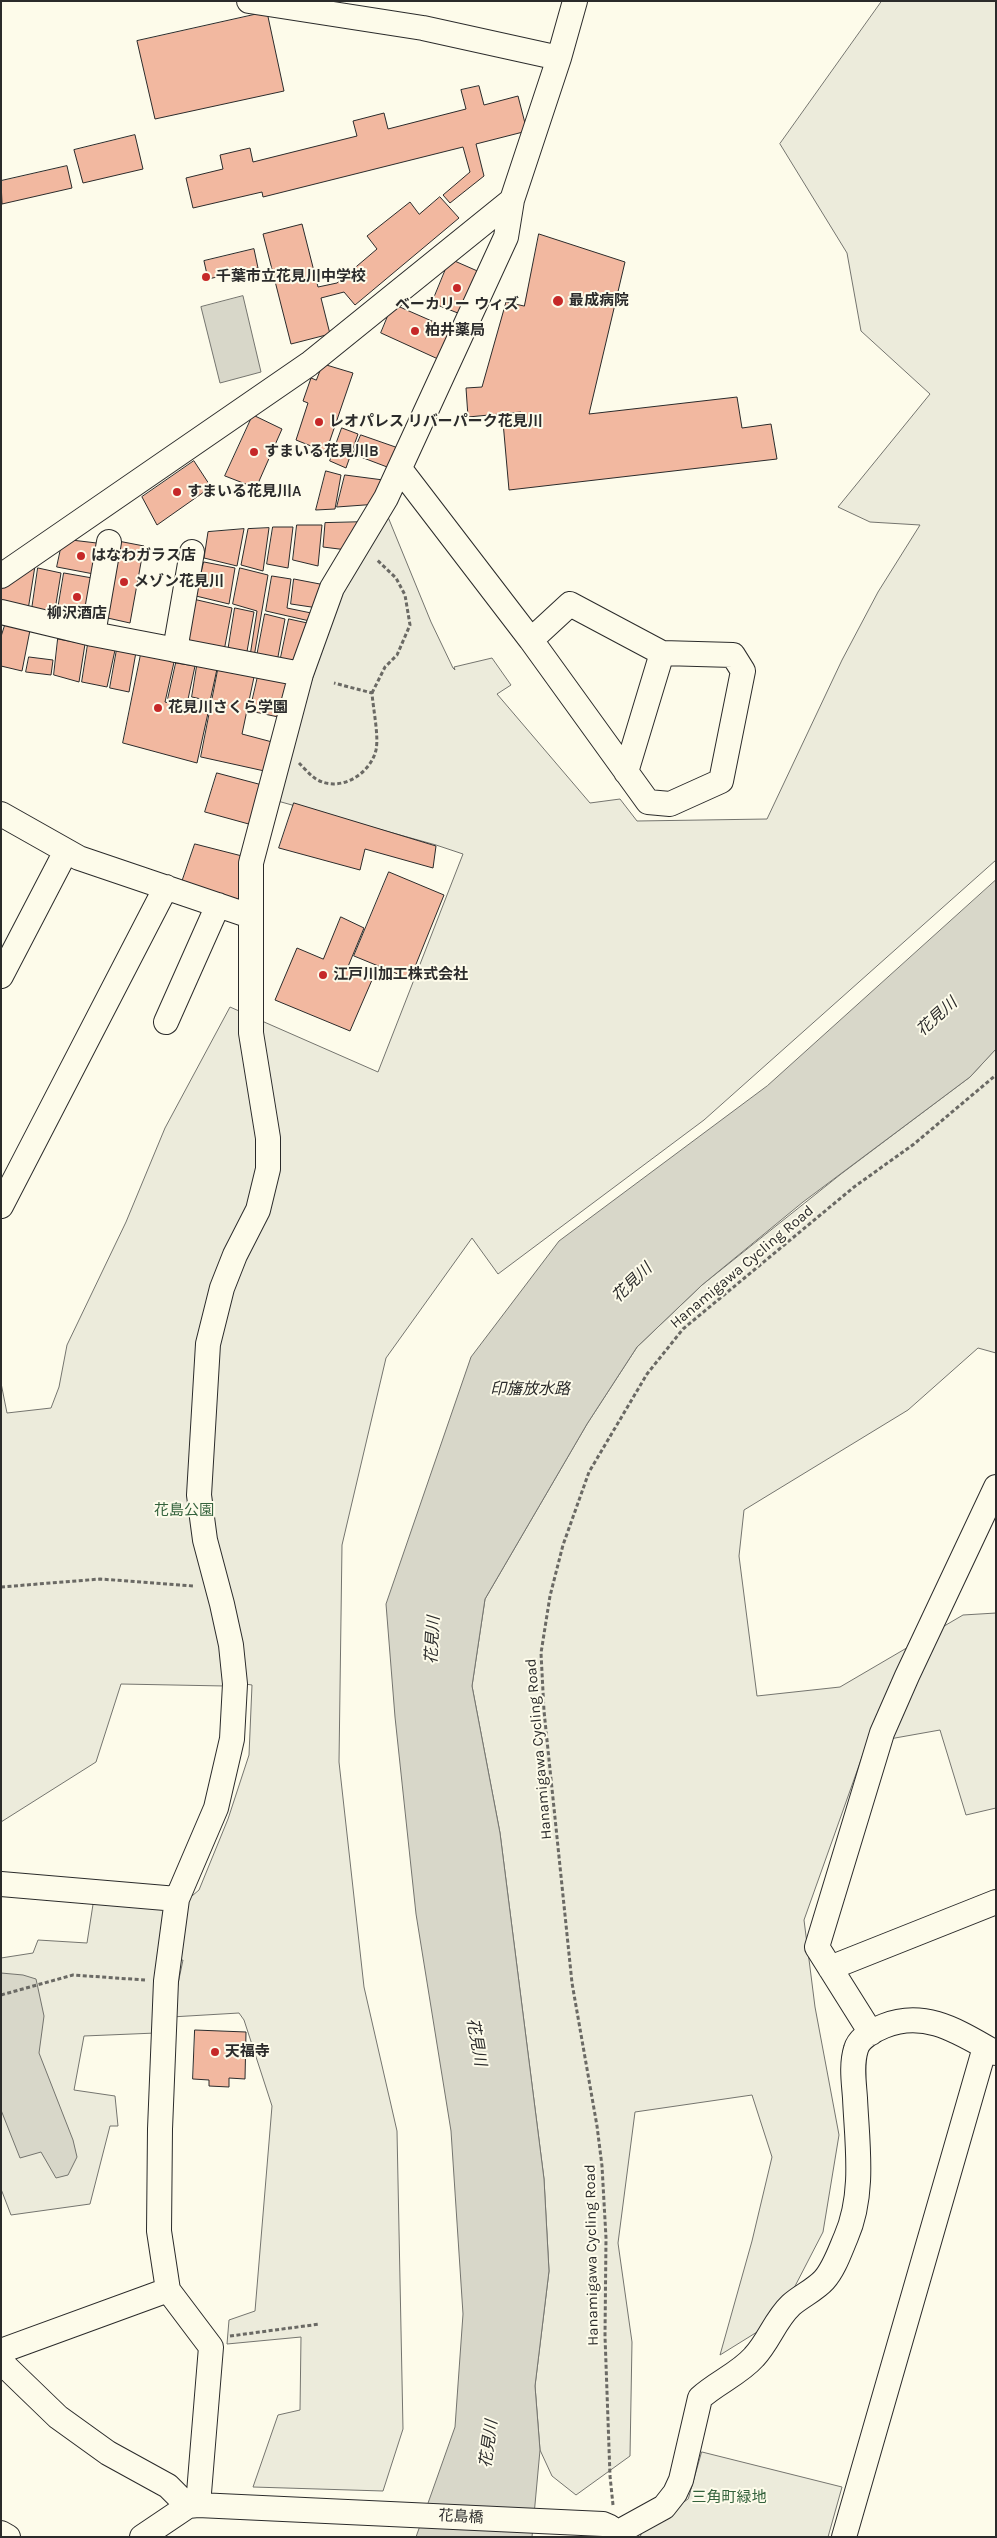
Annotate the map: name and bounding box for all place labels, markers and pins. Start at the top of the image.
place label: 千葉市立花見川中学校 [216,268,366,286]
marker: 千葉市立花見川中学校 [200,271,212,283]
marker: ベーカリー ウィズ [451,282,463,294]
place label: 最成病院 [569,292,629,310]
marker: 最成病院 [551,294,565,308]
place label: ベーカリー ウィズ [395,296,519,314]
place label: 柏井薬局 [425,322,485,340]
marker: 柏井薬局 [409,325,421,337]
place label: レオパレス リバーパーク花見川 [329,413,543,431]
marker: レオパレス リバーパーク花見川 [313,416,325,428]
place label: すまいる花見川B [264,443,379,461]
marker: すまいる花見川B [248,446,260,458]
place label: すまいる花見川A [187,483,301,501]
marker: すまいる花見川A [171,486,183,498]
place label: はなわガラス店 [91,547,196,565]
marker: はなわガラス店 [75,550,87,562]
place label: メゾン花見川 [134,573,224,591]
marker: メゾン花見川 [118,576,130,588]
marker: 柳沢酒店 [71,591,83,603]
place label: 柳沢酒店 [47,605,107,623]
place label: 花見川さくら学園 [168,699,288,717]
marker: 花見川さくら学園 [152,702,164,714]
place label: 江戸川加工株式会社 [333,966,468,984]
marker: 江戸川加工株式会社 [317,969,329,981]
place label: 天福寺 [225,2043,270,2061]
marker: 天福寺 [209,2046,221,2058]

